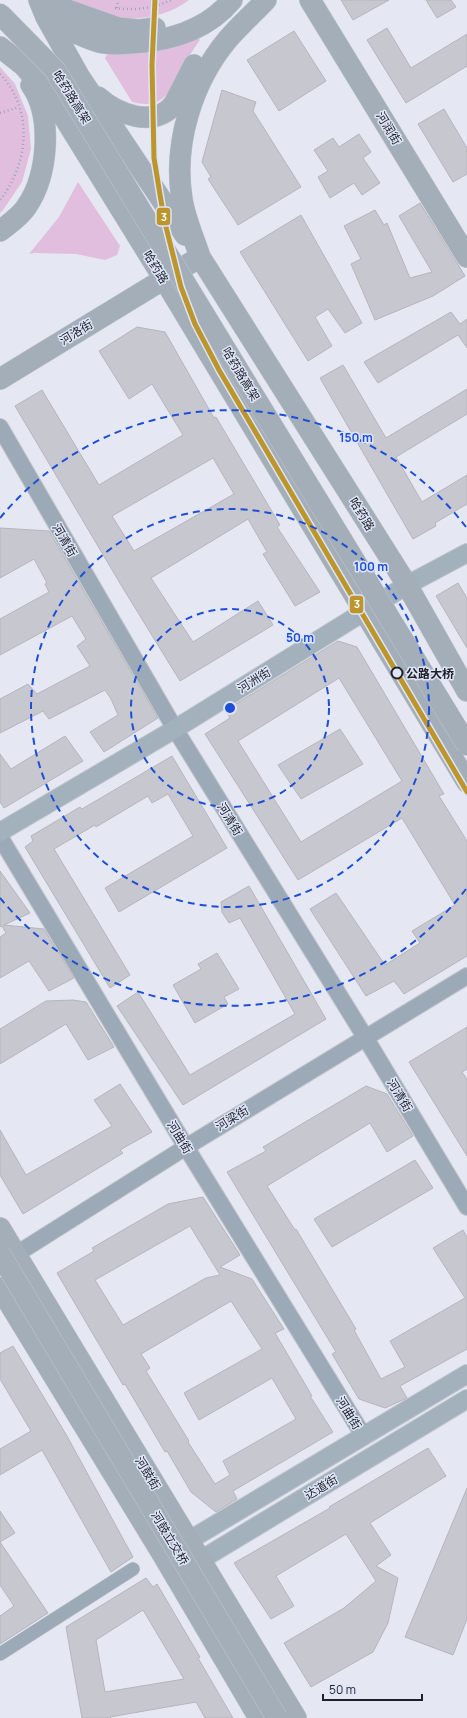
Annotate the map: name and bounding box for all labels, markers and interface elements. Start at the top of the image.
street label: 哈药路高架 [49,67,95,127]
street label: 河润街 [372,108,406,148]
line badge: 3 [156,207,171,226]
text: 3 [161,209,167,224]
street label: 哈药路 [139,247,173,287]
street label: 河洛街 [56,315,96,349]
street label: 哈药路高架 [218,344,264,404]
text: 150 m [339,429,373,446]
street label: 哈药路 [345,494,379,534]
street label: 河清街 [49,520,81,560]
text: 100 m [354,558,388,575]
line badge: 3 [349,595,364,614]
text: 3 [354,596,360,611]
text: 50 m [286,629,314,646]
street label: 河洲街 [234,663,274,697]
place label: 公路大桥 [406,665,454,682]
marker: 公路大桥 [390,666,404,680]
centre of rings [223,701,237,715]
street label: 河清街 [213,799,247,839]
street label: 河清街 [383,1075,417,1115]
street label: 河梁街 [212,1101,252,1135]
street label: 河曲街 [163,1117,197,1157]
street label: 河曲街 [332,1393,366,1433]
street label: 河鼓街 [131,1453,165,1493]
street label: 达道街 [301,1470,341,1504]
street label: 河鼓立交桥 [147,1508,193,1568]
scale bar [323,1676,422,1702]
text: 50 m [329,1681,356,1698]

